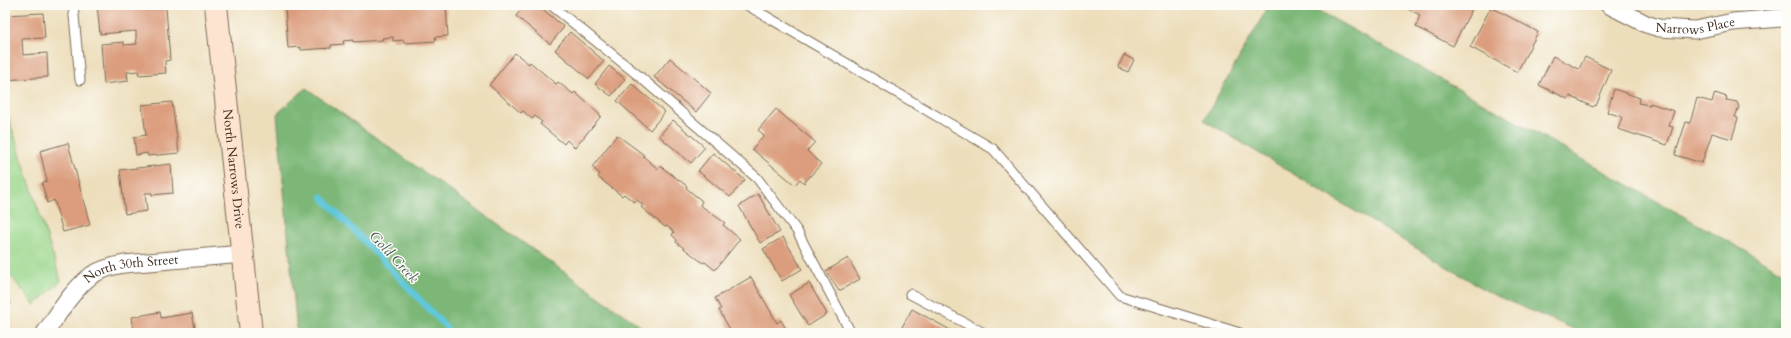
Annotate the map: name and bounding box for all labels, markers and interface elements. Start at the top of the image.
street label: Narrows Place [1655,13,1737,39]
street label: North Narrows Drive [218,108,249,230]
water label: Gold Creek [365,227,423,287]
street label: North 30th Street [80,250,179,287]

